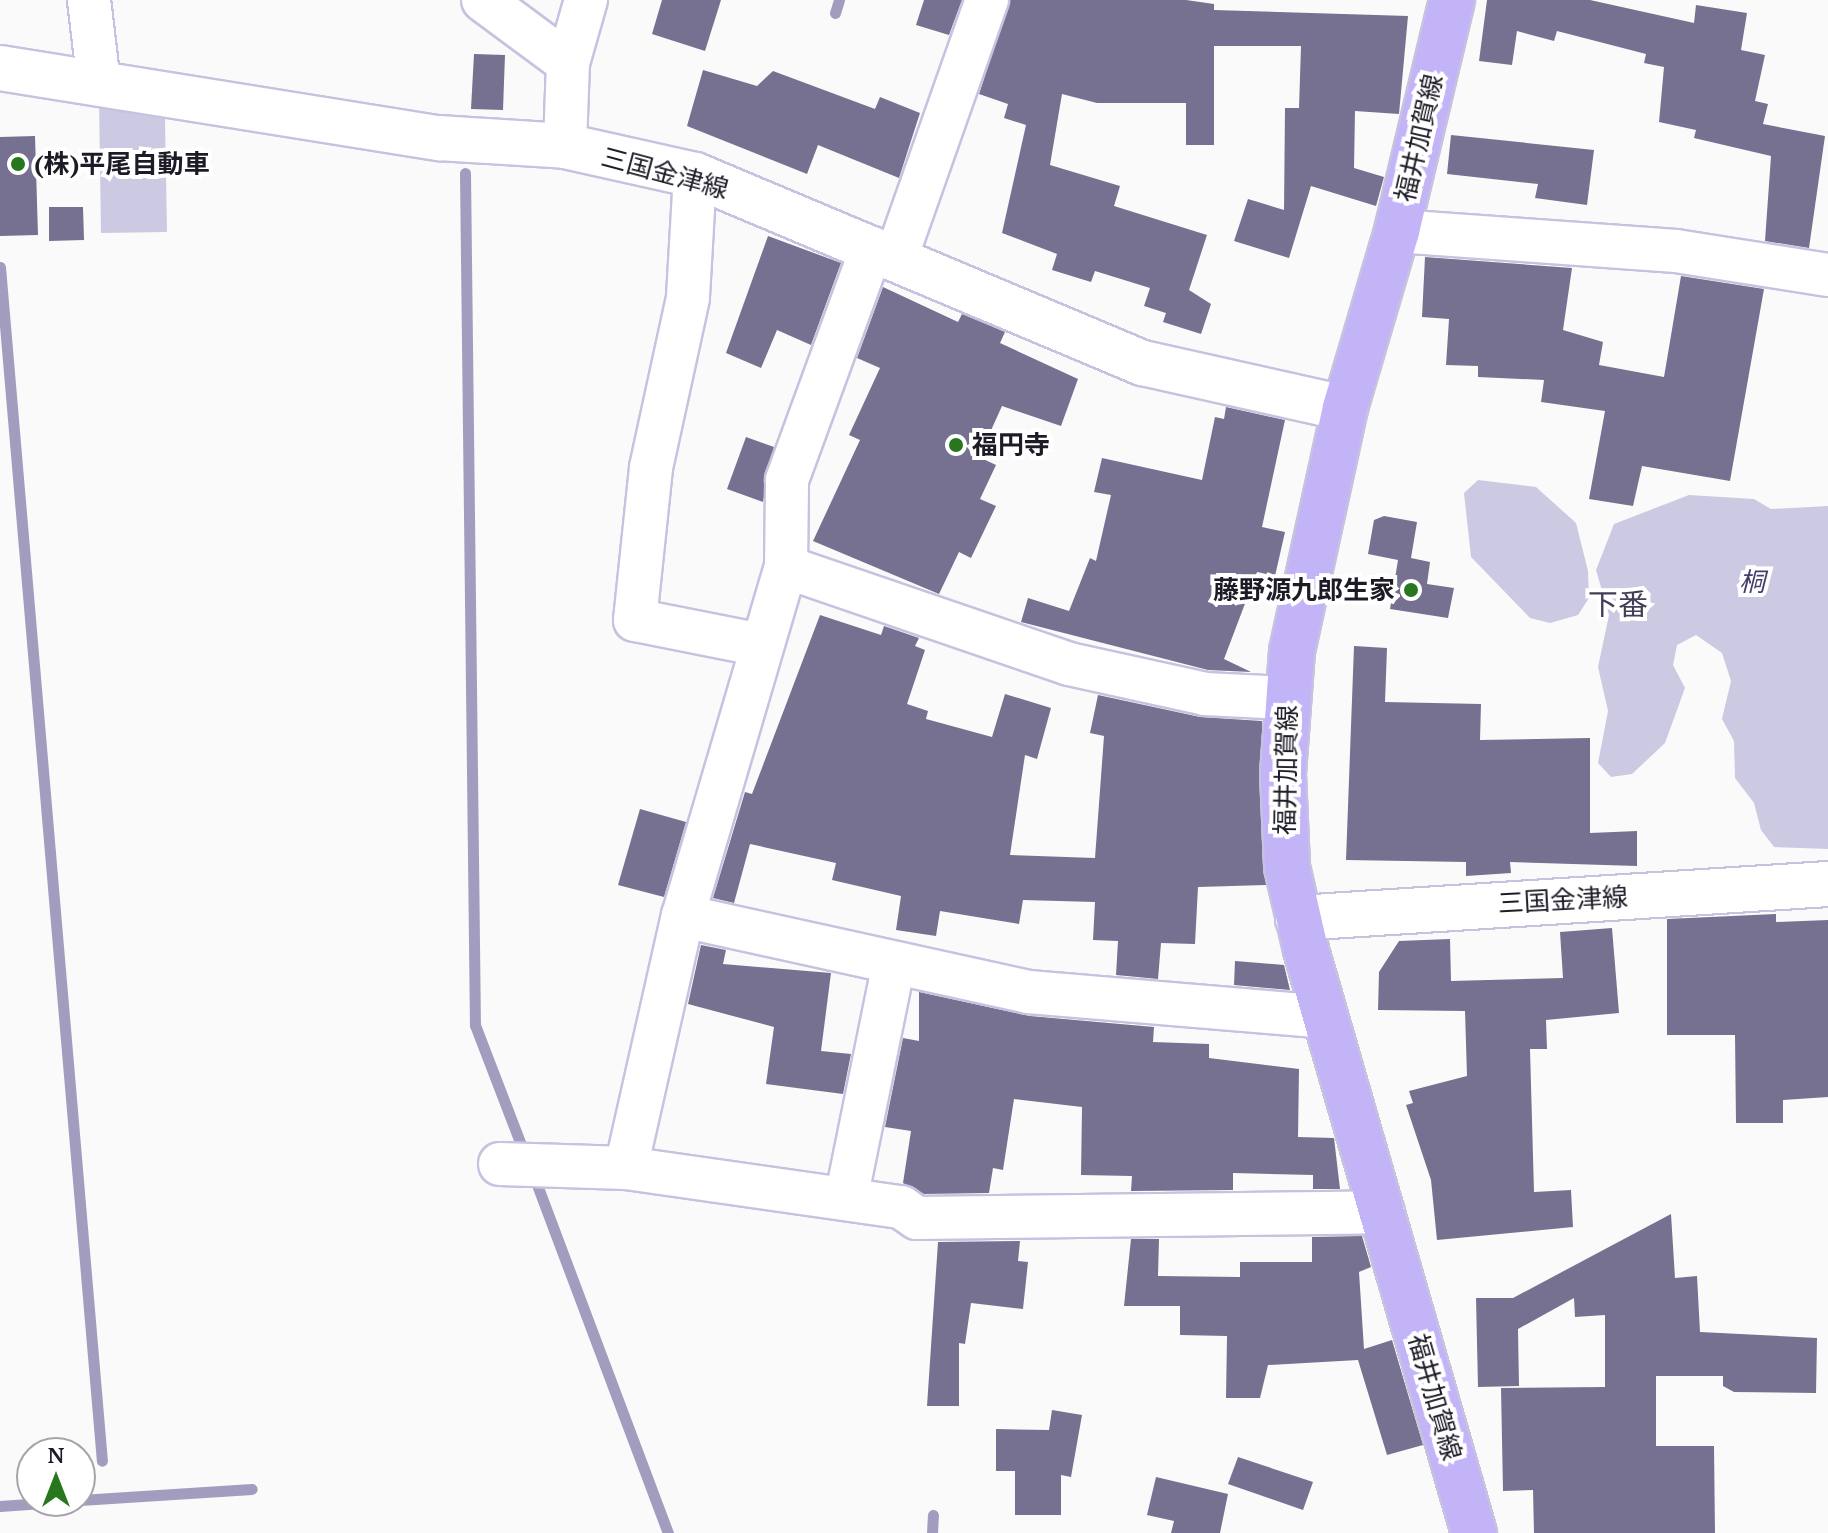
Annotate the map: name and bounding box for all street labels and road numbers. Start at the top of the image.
street label: 福井加賀線 [1389,71,1449,205]
street label: 三国金津線 [598,141,732,205]
street label: 福井加賀線 [1269,705,1303,835]
street label: 三国金津線 [1497,881,1629,919]
street label: 福井加賀線 [1402,1330,1468,1464]

